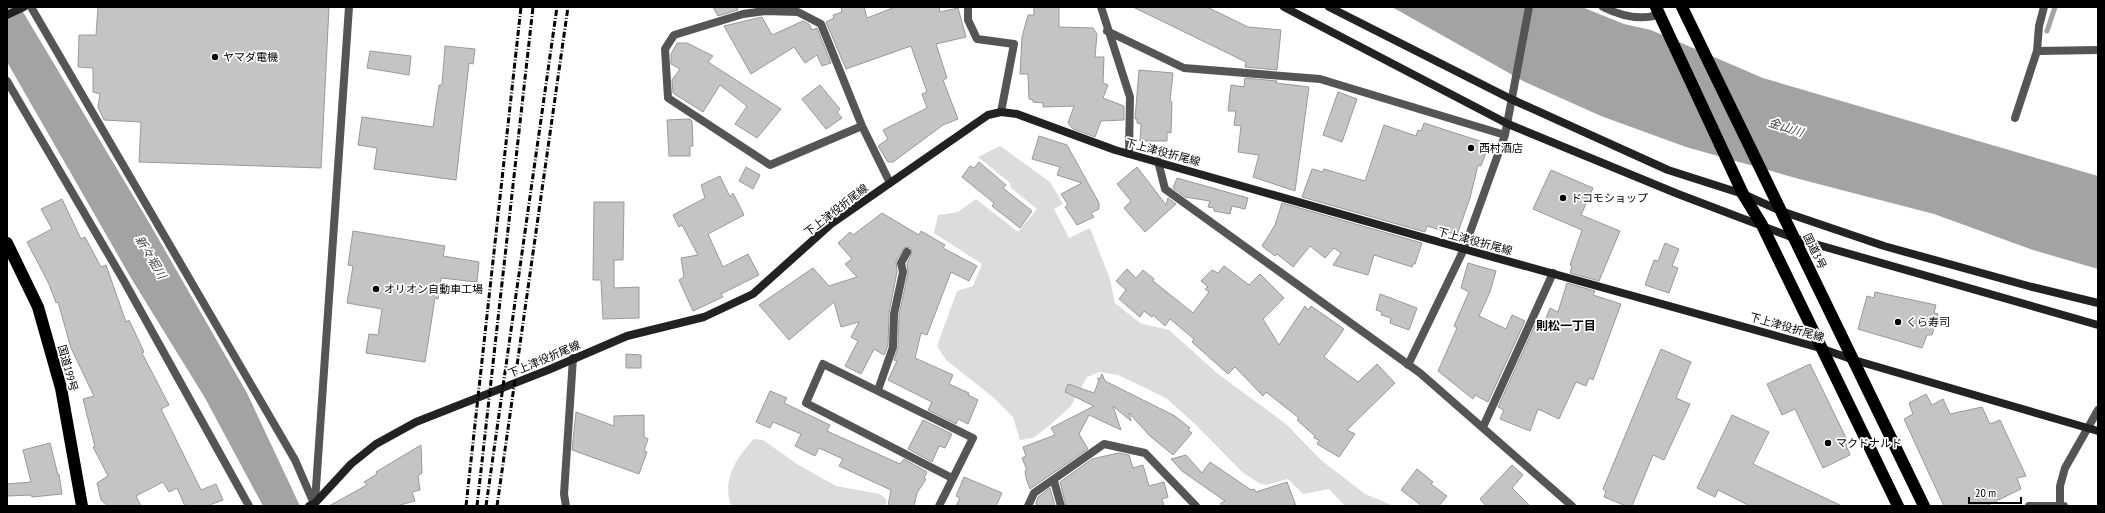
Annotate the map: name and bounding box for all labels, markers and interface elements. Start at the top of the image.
place label: ヤマダ電機 [223,50,278,64]
marker: ヤマダ電機 [210,52,220,62]
water label: 金山川 [1767,114,1807,140]
street label: 下上津役折尾線 [1124,135,1202,169]
place label: 西村酒店 [1479,141,1523,155]
marker: 西村酒店 [1466,143,1476,153]
street label: 下上津役折尾線 [801,181,871,239]
place label: ドコモショップ [1571,191,1648,205]
marker: ドコモショップ [1558,193,1568,203]
street label: 下上津役折尾線 [1436,224,1514,258]
street label: 国道3号 [1800,231,1830,271]
water label: 新々堀川 [132,233,171,283]
place label: オリオン自動車工場 [384,282,483,296]
marker: オリオン自動車工場 [371,284,381,294]
street label: 下上津役折尾線 [1748,310,1826,344]
place label: くら寿司 [1906,315,1950,329]
marker: くら寿司 [1893,317,1903,327]
district label: 則松一丁目 [1536,318,1596,333]
street label: 下上津役折尾線 [506,338,582,380]
street label: 国道199号 [55,343,81,393]
place label: マクドナルド [1836,436,1902,450]
marker: マクドナルド [1823,438,1833,448]
scale bar [1969,479,2021,505]
text: 20 m [1975,485,1996,500]

